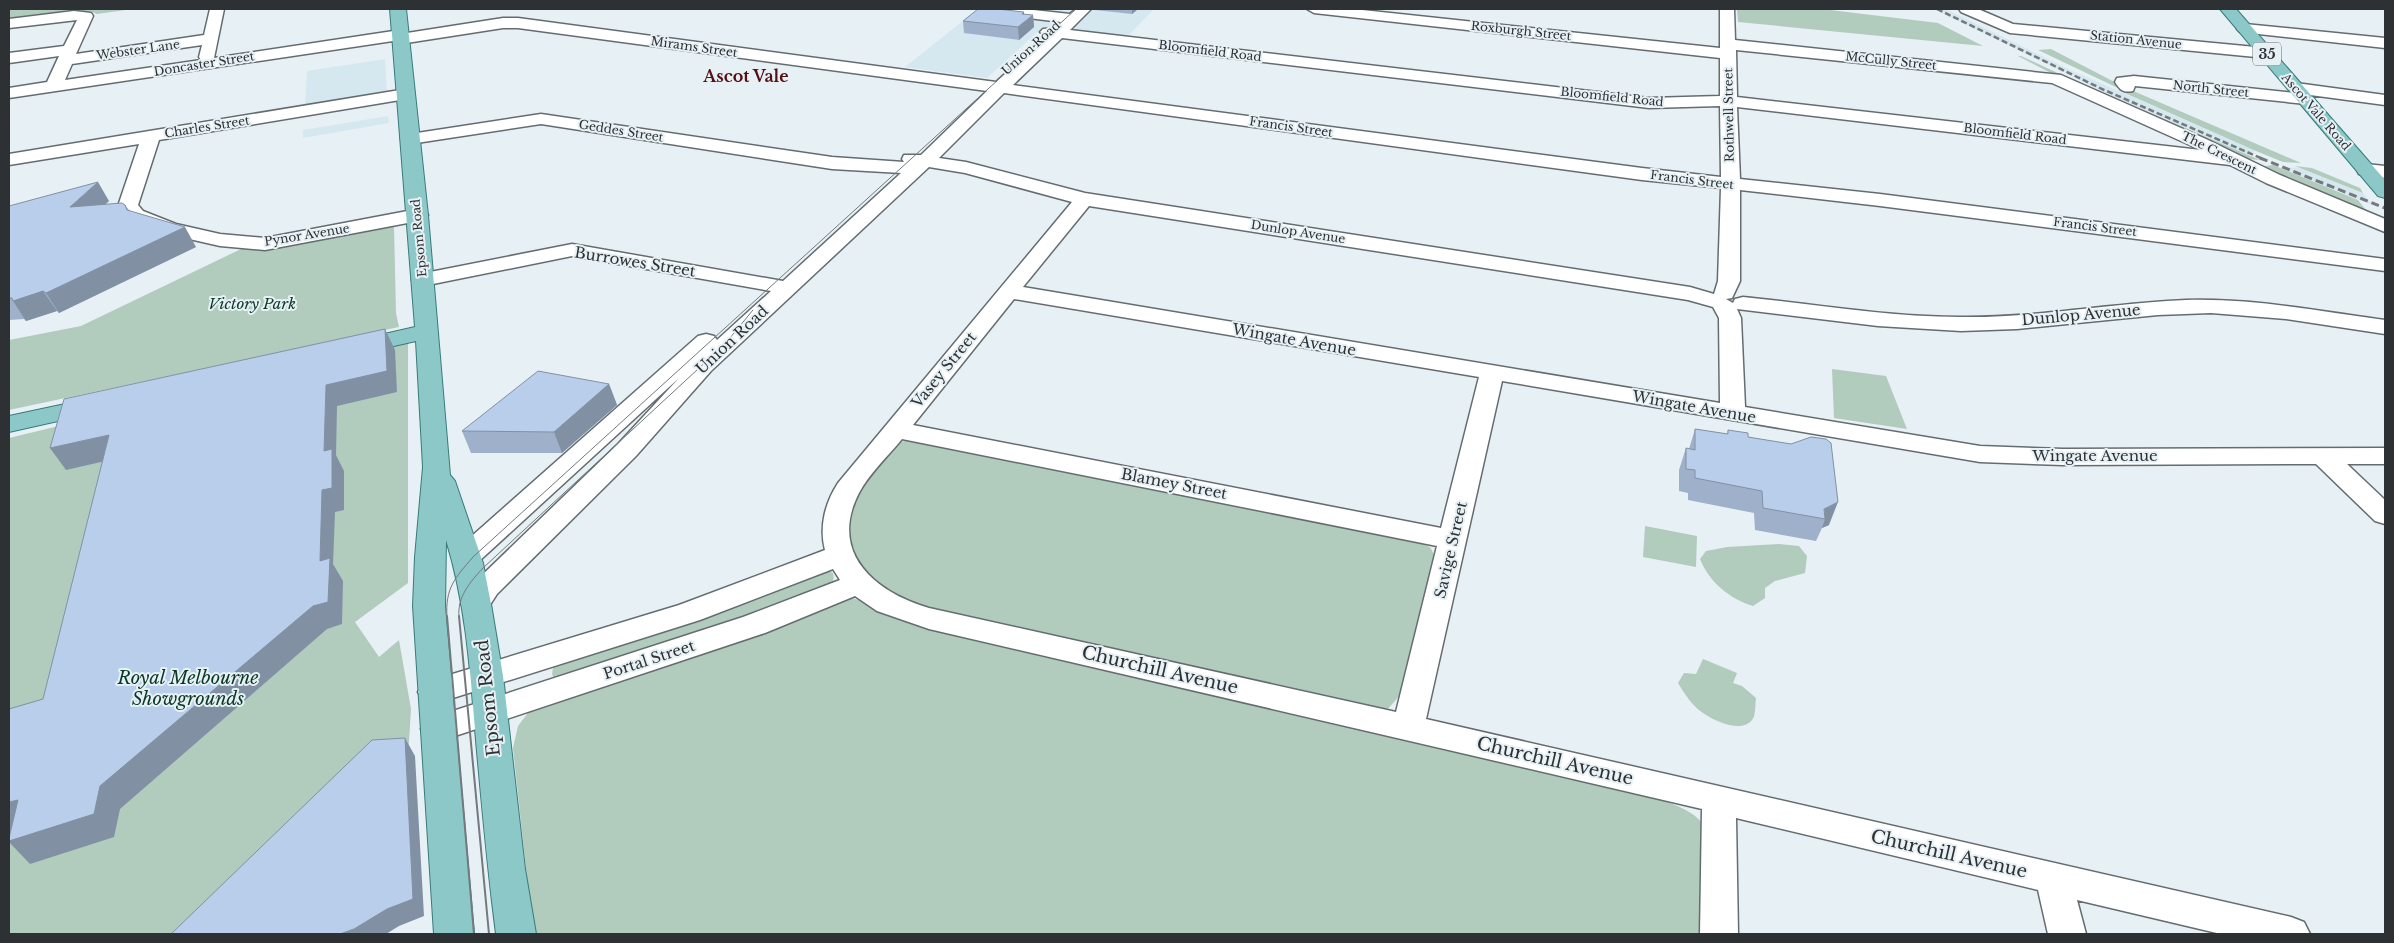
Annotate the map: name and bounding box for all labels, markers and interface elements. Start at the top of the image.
street label: Union Road [998,17,1063,78]
street label: Roxburgh Street [1470,18,1572,43]
street label: Station Avenue [2089,27,2183,52]
street label: Mirams Street [650,33,739,60]
street label: Webster Lane [94,36,181,63]
street label: Bloomfield Road [1158,37,1262,64]
road number: 35 [2253,42,2281,66]
street label: Doncaster Street [153,48,256,79]
street label: McCully Street [1845,48,1938,73]
district label: Ascot Vale [702,66,789,86]
street label: Rothwell Street [1720,67,1737,162]
street label: Ascot Vale Road [2278,69,2354,153]
street label: North Street [2172,77,2250,100]
street label: Bloomfield Road [1560,84,1664,109]
street label: Charles Street [163,112,251,141]
street label: Francis Street [1248,113,1334,140]
street label: Geddes Street [578,116,665,145]
street label: Bloomfield Road [1963,120,2067,147]
street label: The Crescent [2179,128,2260,177]
street label: Francis Street [1649,167,1735,192]
street label: Epsom Road [408,198,429,278]
street label: Francis Street [2052,214,2138,239]
street label: Dunlop Avenue [1250,217,1347,246]
street label: Pynor Avenue [263,220,351,249]
street label: Burrowes Street [573,243,697,281]
park label: Victory Park [208,294,296,313]
street label: Dunlop Avenue [2021,300,2141,329]
street label: Union Road [691,301,772,378]
street label: Wingate Avenue [1230,319,1357,360]
street label: Vasey Street [907,328,980,412]
street label: Wingate Avenue [1630,386,1757,427]
street label: Wingate Avenue [2031,446,2158,465]
street label: Blamey Street [1119,464,1229,503]
street label: Savige Street [1430,499,1471,600]
street label: Portal Street [601,636,697,683]
street label: Epsom Road [471,638,505,758]
street label: Churchill Avenue [1080,641,1240,699]
park label: Royal Melbourne Showgrounds [116,667,259,710]
street label: Churchill Avenue [1475,732,1635,790]
street label: Churchill Avenue [1869,825,2029,883]

